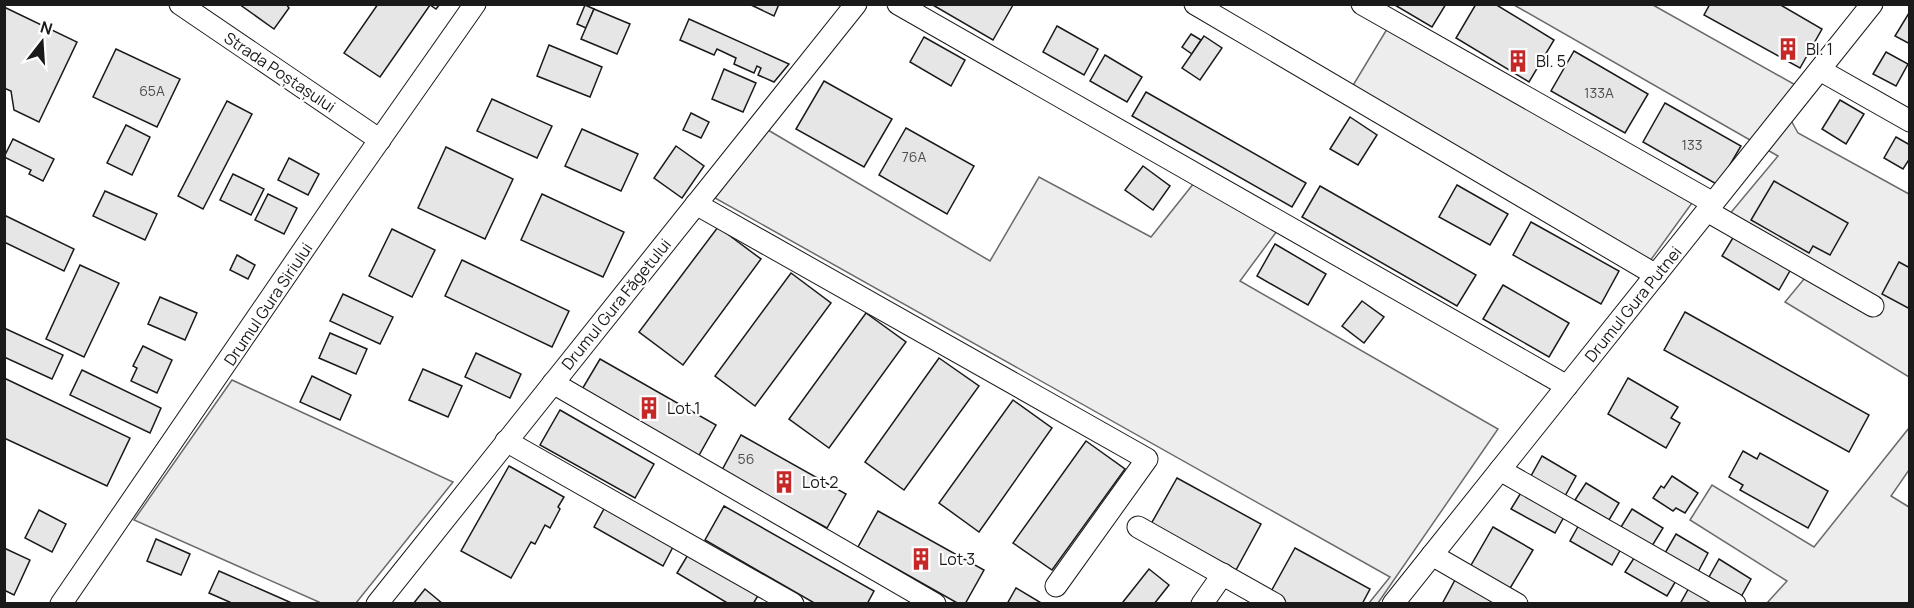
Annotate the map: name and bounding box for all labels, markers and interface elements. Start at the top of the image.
north arrow [12,12,72,72]
text: N [38,15,55,40]
street label: Strada Poștașului [220,27,340,117]
building icon: Bl. 1 [1775,36,1801,62]
place label: Bl. 1 [1806,38,1833,60]
building icon: Bl. 5 [1505,48,1531,74]
place label: Bl. 5 [1536,50,1566,72]
house number: 65A [139,81,165,100]
house number: 133A [1584,83,1614,102]
house number: 133 [1682,135,1702,154]
house number: 76A [902,147,926,166]
street label: Drumul Gura Făgetului [556,234,676,374]
street label: Drumul Gura Siriului [219,238,317,370]
street label: Drumul Gura Putnei [1580,242,1686,366]
building icon: Lot 1 [636,395,662,421]
place label: Lot 1 [667,397,700,419]
house number: 56 [738,449,754,468]
building icon: Lot 2 [771,469,797,495]
place label: Lot 2 [802,471,838,493]
building icon: Lot 3 [908,546,934,572]
place label: Lot 3 [939,548,975,570]

